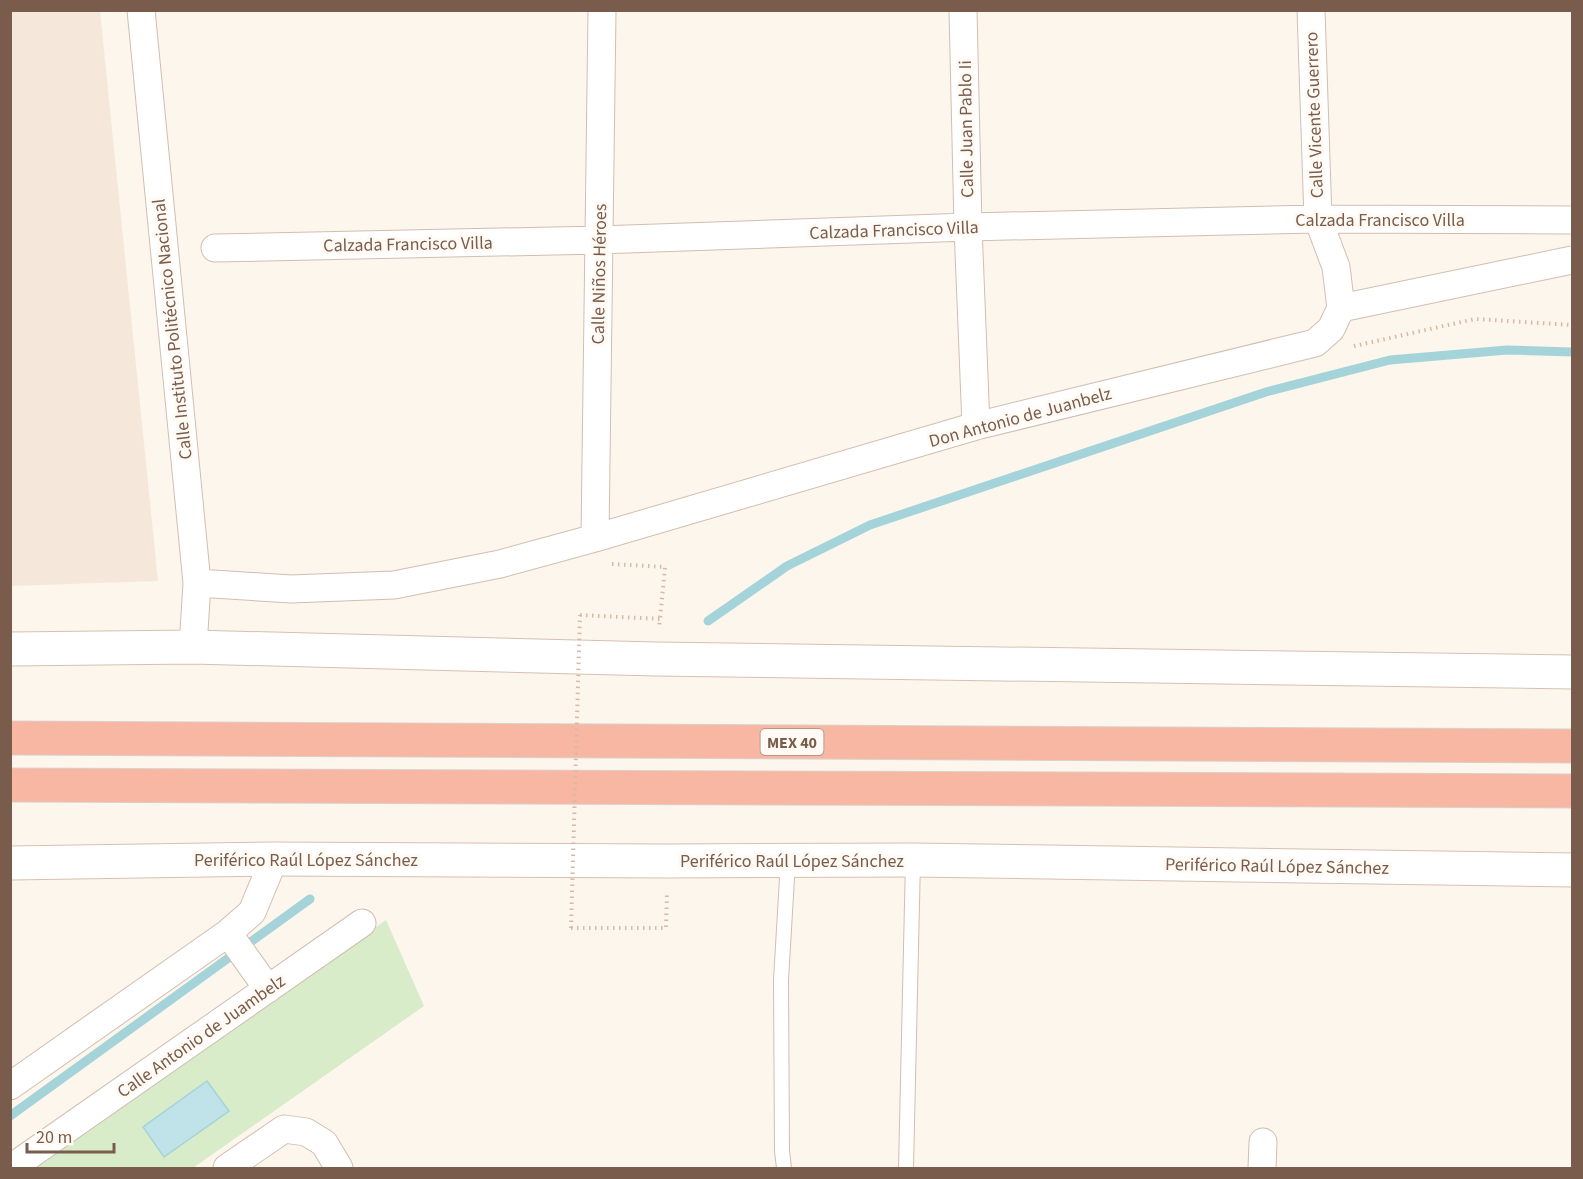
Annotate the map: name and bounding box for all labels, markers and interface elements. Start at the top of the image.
street label: Calle Vicente Guerrero [1299,31,1330,199]
street label: Calle Juan Pablo Ii [953,60,980,198]
street label: Calle Instituto Politécnico Nacional [146,197,199,461]
street label: Calle Niños Héroes [586,203,613,345]
street label: Calzada Francisco Villa [1295,208,1465,233]
street label: Calzada Francisco Villa [809,215,979,246]
street label: Calzada Francisco Villa [323,231,493,258]
street label: Don Antonio de Juanbelz [926,381,1115,454]
road number: MEX 40 [760,729,824,755]
street label: Periférico Raúl López Sánchez [194,848,418,873]
street label: Periférico Raúl López Sánchez [680,849,904,874]
street label: Periférico Raúl López Sánchez [1165,852,1390,881]
street label: Calle Antonio de Juambelz [112,969,291,1104]
scale bar [27,1116,114,1154]
text: 20 m [36,1125,72,1150]

